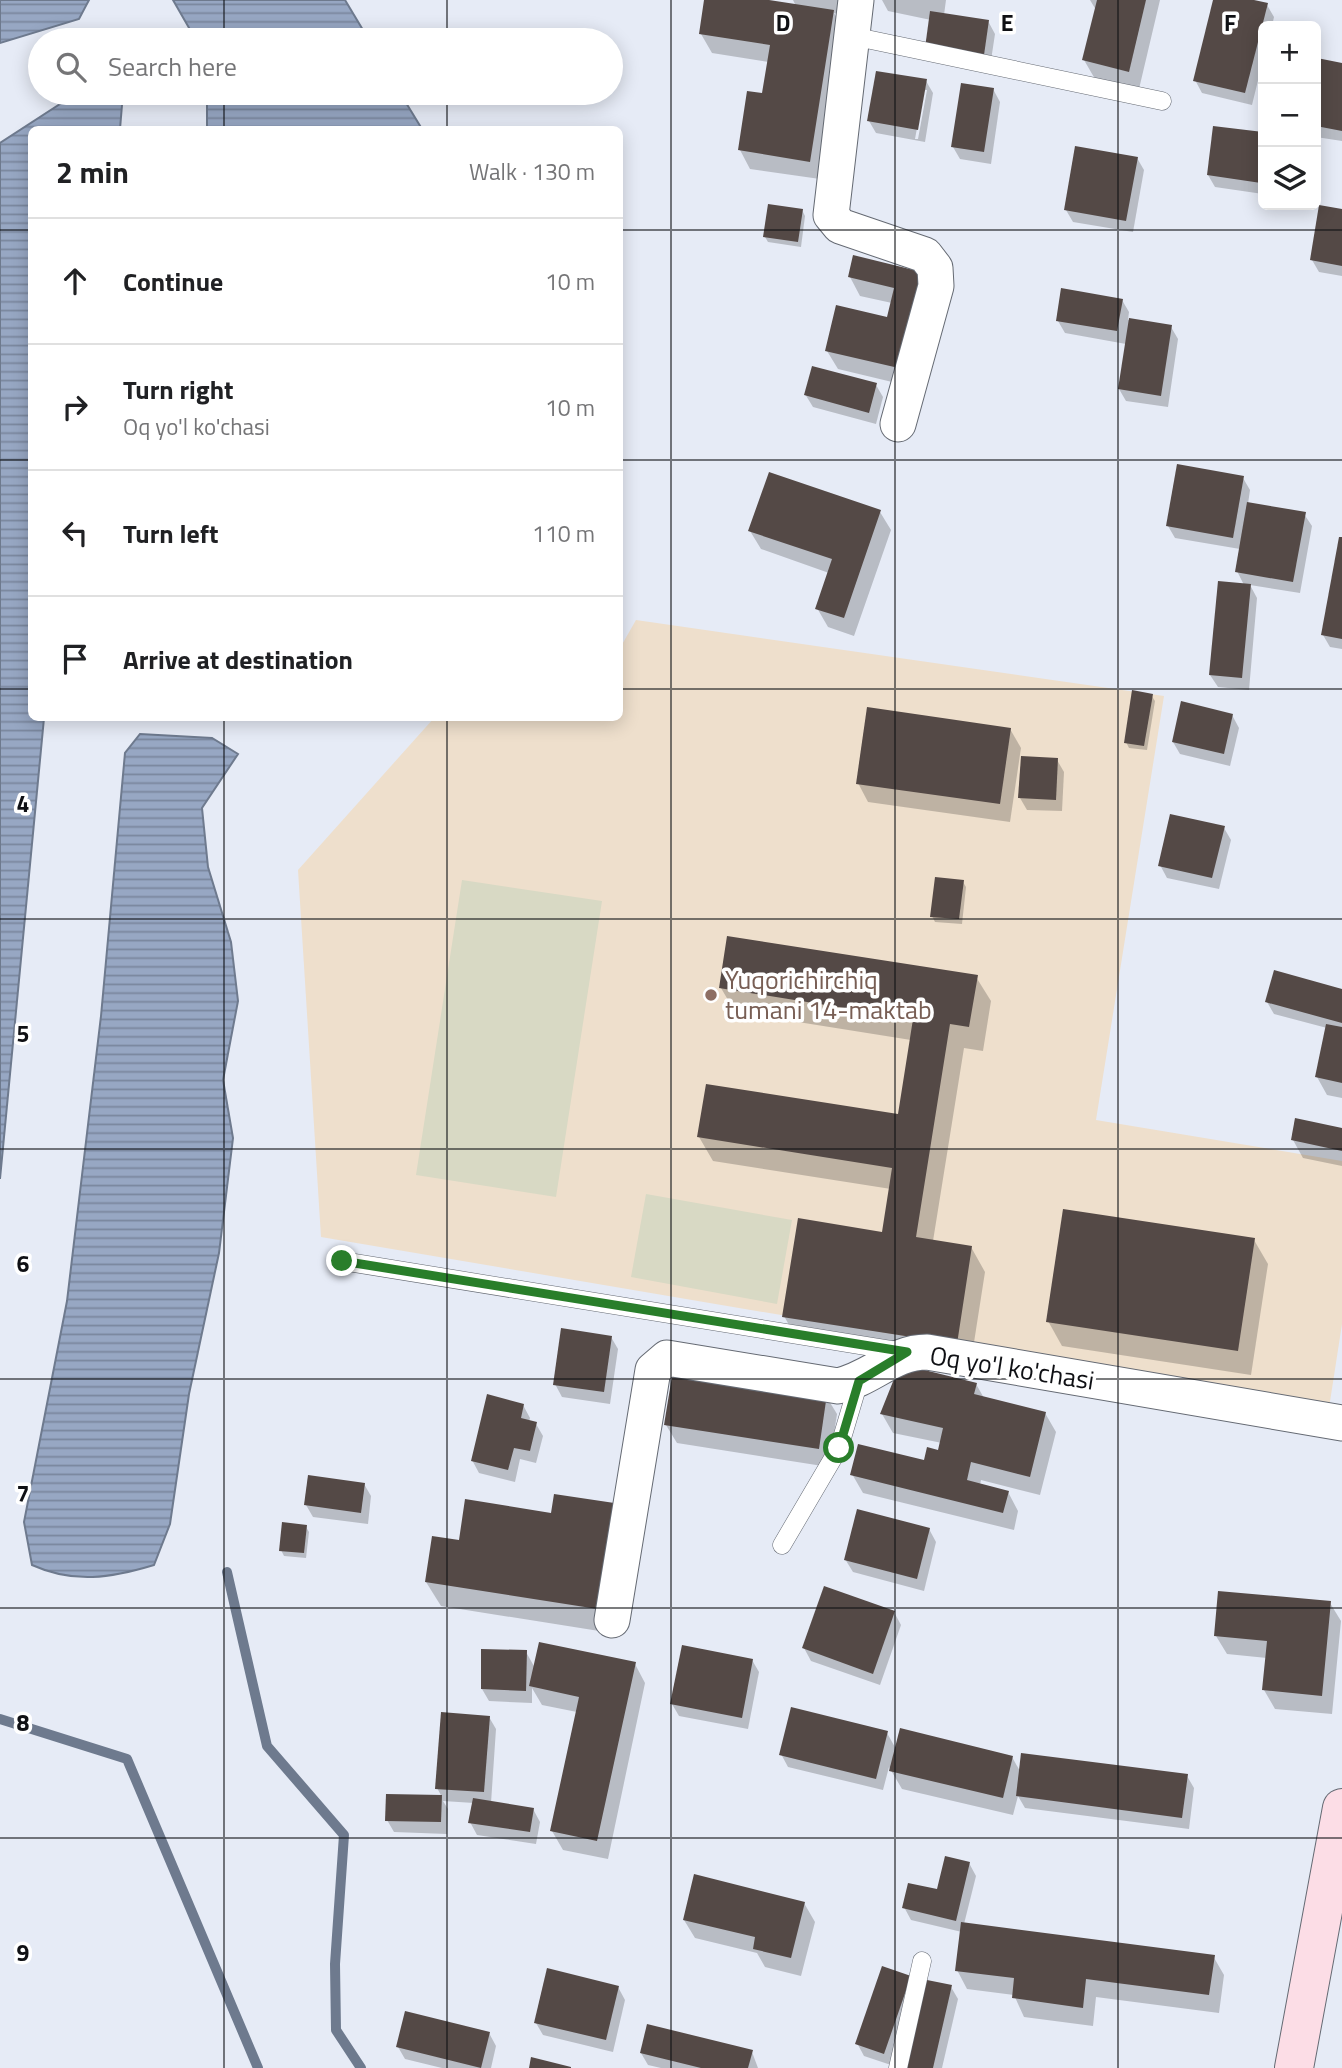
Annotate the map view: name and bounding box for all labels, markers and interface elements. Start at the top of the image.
text: D [776,5,790,40]
text: E [1001,5,1013,40]
text: F [1224,5,1236,40]
map controls [1258,21,1321,210]
button: + [1258,21,1321,84]
search box [28,28,623,105]
text: Search here [108,47,237,86]
icon: search [52,48,90,86]
button: − [1258,84,1321,147]
button: layers [1258,147,1321,210]
text: 2 min [56,149,129,195]
text: Walk · 130 m [469,154,595,189]
icon: ahead [56,262,94,300]
text: Continue [123,262,223,301]
text: 10 m [545,264,595,299]
text: Turn right [123,370,234,409]
icon: right [56,388,94,426]
text: 10 m [545,390,595,425]
text: Oq yo'l ko'chasi [123,409,270,444]
icon: left [56,514,94,552]
text: Turn left [123,514,218,553]
text: 110 m [532,516,595,551]
icon: arrive [56,640,94,678]
text: Arrive at destination [123,640,353,679]
text: 4 [17,786,29,821]
place label: Yuqorichirchiq tumani 14-maktab [725,960,932,1029]
marker: Yuqorichirchiq tumani 14-maktab [703,987,719,1003]
text: 5 [17,1016,29,1051]
route end [326,1245,357,1276]
text: 6 [17,1246,30,1281]
street label: Oq yo'l ko'chasi [927,1335,1097,1400]
route start [823,1432,854,1463]
text: 7 [17,1476,29,1511]
text: 8 [17,1705,30,1740]
text: 9 [17,1935,30,1970]

